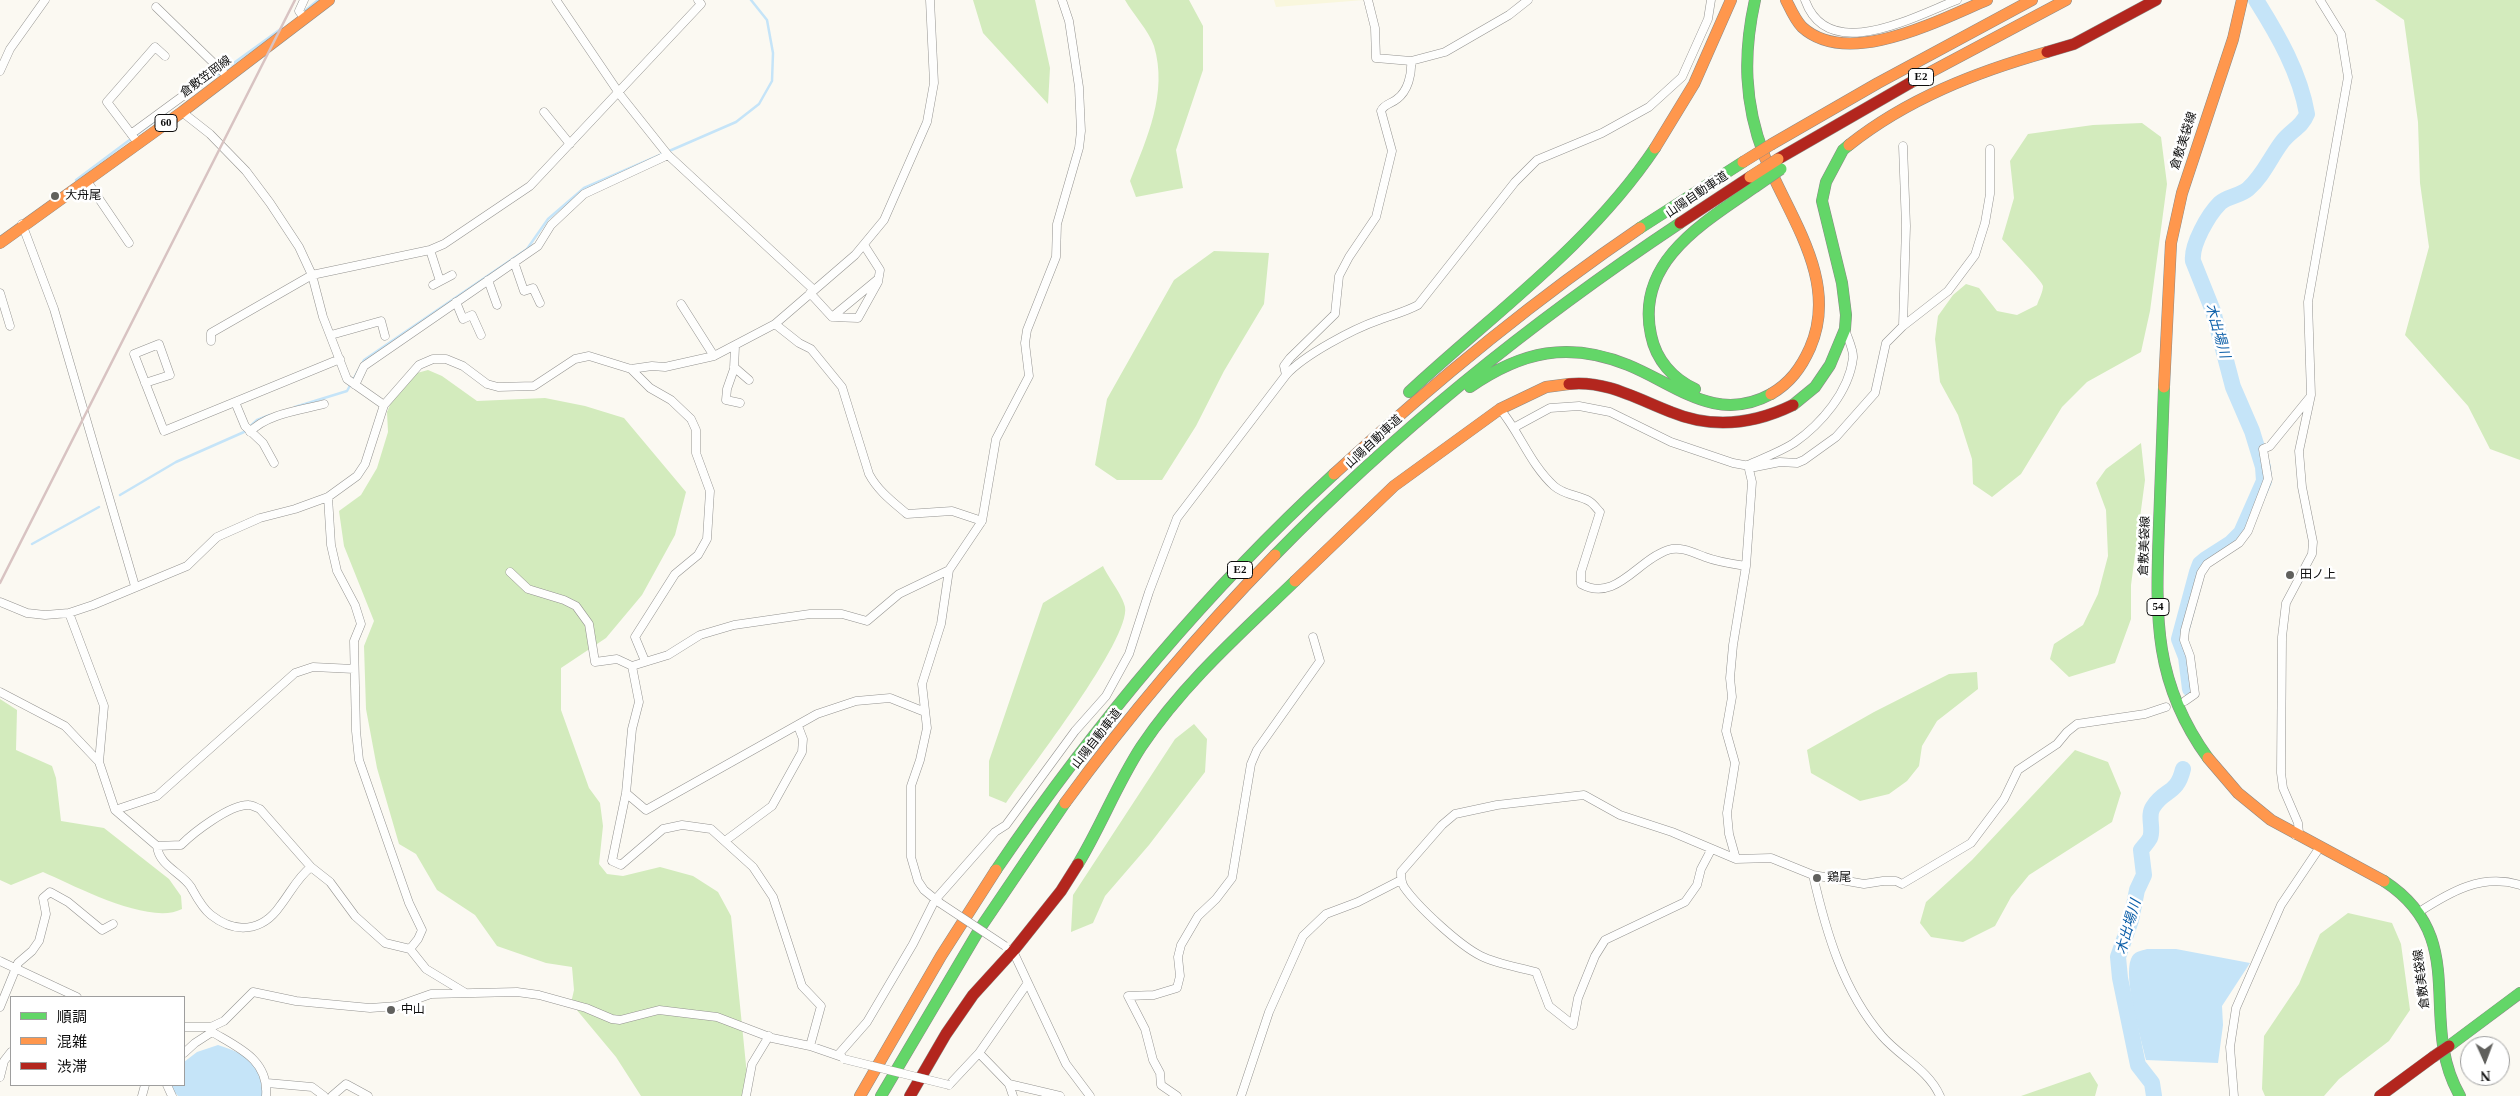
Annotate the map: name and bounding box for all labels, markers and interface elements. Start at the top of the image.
street label: 倉敷笠岡線 [178,53,234,101]
road number: E2 [1908,68,1934,86]
street label: 倉敷美袋線 [2168,110,2200,172]
road number: 60 [155,115,177,132]
street label: 山陽自動車道 [1663,169,1731,221]
place label: 大舟尾 [65,189,101,203]
marker: 大舟尾 [49,190,61,202]
water label: 木出場川 [2201,302,2233,360]
street label: 山陽自動車道 [1343,412,1405,472]
street label: 倉敷美袋線 [2137,516,2153,576]
road number: E2 [1228,562,1252,578]
place label: 田ノ上 [2300,568,2336,582]
marker: 田ノ上 [2284,569,2296,581]
road number: 54 [2147,598,2169,616]
street label: 山陽自動車道 [1069,706,1125,772]
place label: 鶏尾 [1827,871,1851,885]
marker: 鶏尾 [1811,872,1823,884]
water label: 木出場川 [2113,898,2145,956]
street label: 倉敷美袋線 [2411,948,2433,1010]
legend [10,996,185,1086]
place label: 中山 [401,1003,425,1017]
marker: 中山 [385,1004,397,1016]
text: 順調 [57,1009,87,1025]
text: 混雑 [57,1034,87,1050]
north arrow [2460,1036,2510,1086]
text: 渋滞 [57,1059,87,1075]
text: N [2480,1068,2491,1083]

